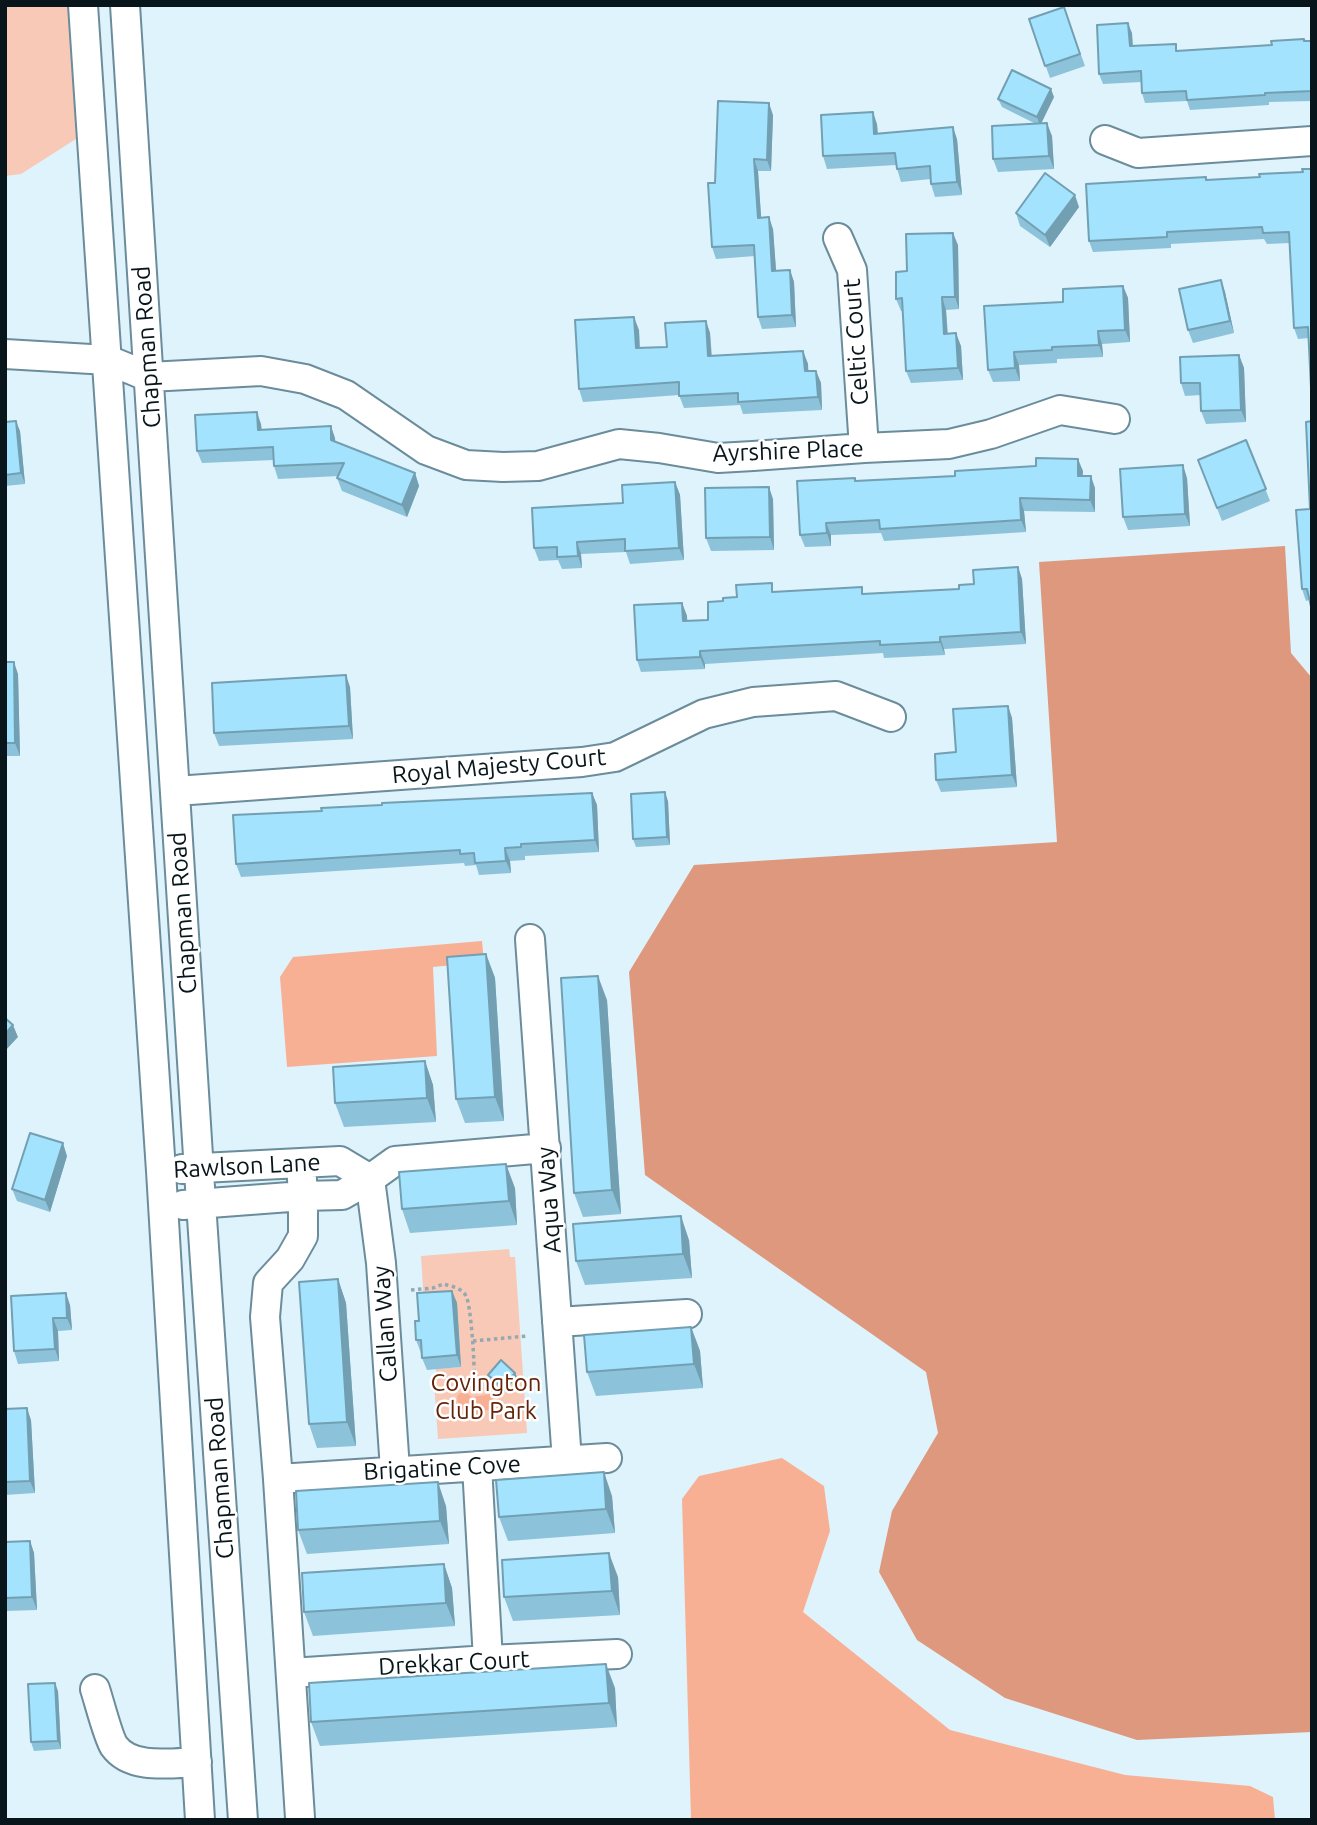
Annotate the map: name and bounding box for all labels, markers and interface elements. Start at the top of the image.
street label: Chapman Road [127,265,167,429]
street label: Celtic Court [837,278,875,406]
street label: Ayrshire Place [712,434,864,468]
street label: Royal Majesty Court [391,742,607,790]
street label: Chapman Road [163,831,203,995]
street label: Aqua Way [531,1146,567,1254]
street label: Rawlson Lane [173,1148,321,1184]
street label: Callan Way [367,1265,403,1383]
park label: Covington Club Park [431,1369,541,1425]
street label: Chapman Road [200,1396,240,1560]
street label: Brigatine Cove [363,1449,521,1487]
street label: Drekkar Court [378,1645,530,1681]

